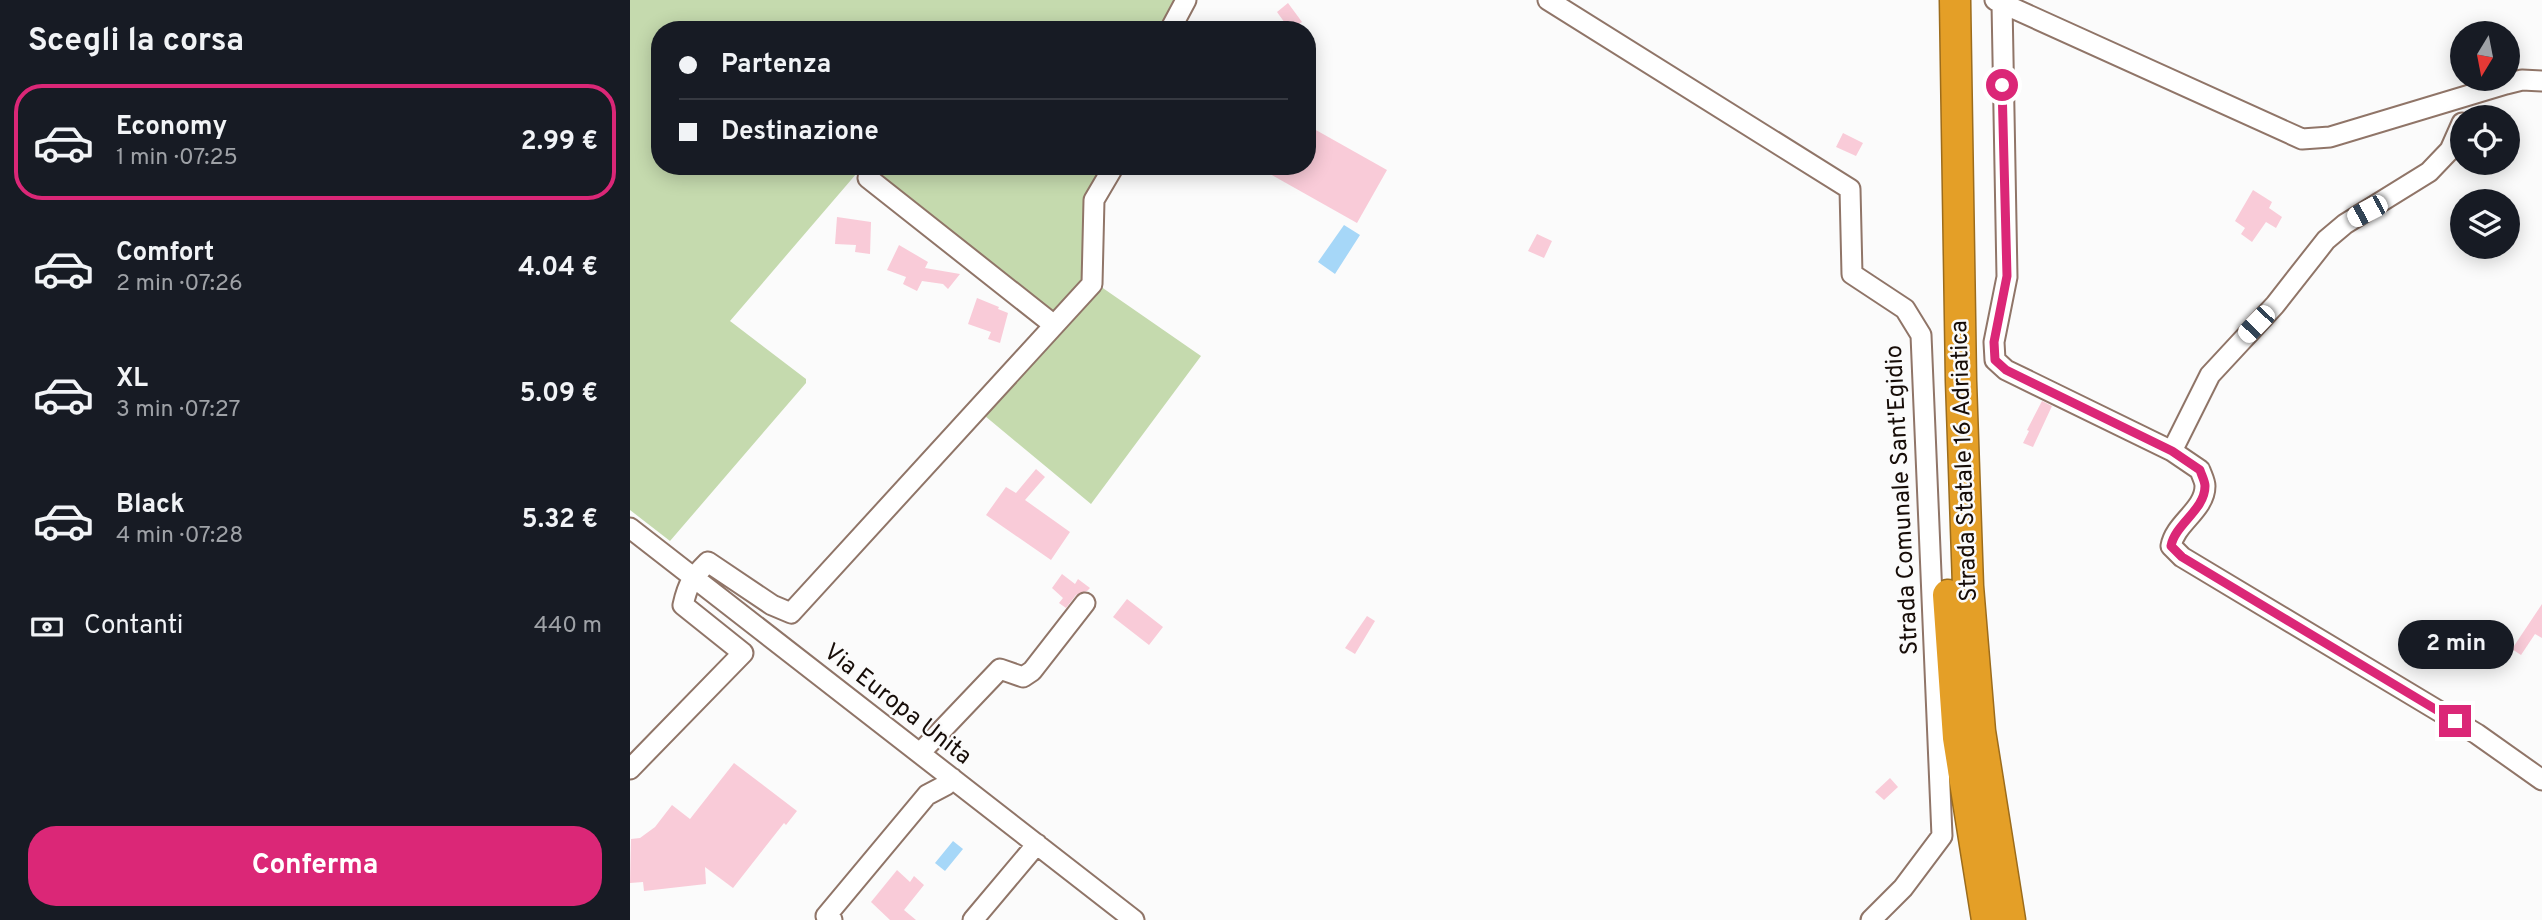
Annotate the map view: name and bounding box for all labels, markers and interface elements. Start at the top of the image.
north arrow [2450,21,2520,91]
map controls [2450,21,2520,259]
text: Scegli la corsa [28,22,244,62]
text: Partenza [721,49,831,82]
route start [1986,69,2018,101]
button: locate [2450,105,2520,175]
icon: car [32,111,95,174]
text: Economy [116,111,227,144]
text: Destinazione [721,116,879,149]
text: 2.99 € [521,126,598,159]
text: 1 min · 07:25 [116,144,238,173]
button: layers [2450,189,2520,259]
car [2344,192,2391,230]
icon: car [32,237,95,300]
text: Comfort [116,237,214,270]
text: 4.04 € [518,252,598,285]
text: 2 min · 07:26 [116,270,243,299]
car [2234,302,2279,346]
street label: Strada Statale 16 Adriatica [1945,320,1985,602]
street label: Strada Comunale Sant'Egidio [1880,344,1926,656]
icon: car [32,363,95,426]
text: XL [116,363,148,396]
text: 5.09 € [520,378,598,411]
text: 3 min · 07:27 [116,396,241,425]
icon: car [32,489,95,552]
text: Black [116,489,185,522]
text: 5.32 € [522,504,598,537]
text: 4 min · 07:28 [116,522,243,551]
icon: cash [28,608,66,646]
text: Contanti [84,610,183,643]
text: 440 m [534,612,602,641]
callout: 2 min [2397,620,2513,668]
text: 2 min [2426,630,2486,659]
street label: Via Europa Unita [817,638,977,772]
route end [2439,705,2471,737]
button: Conferma [28,826,602,906]

